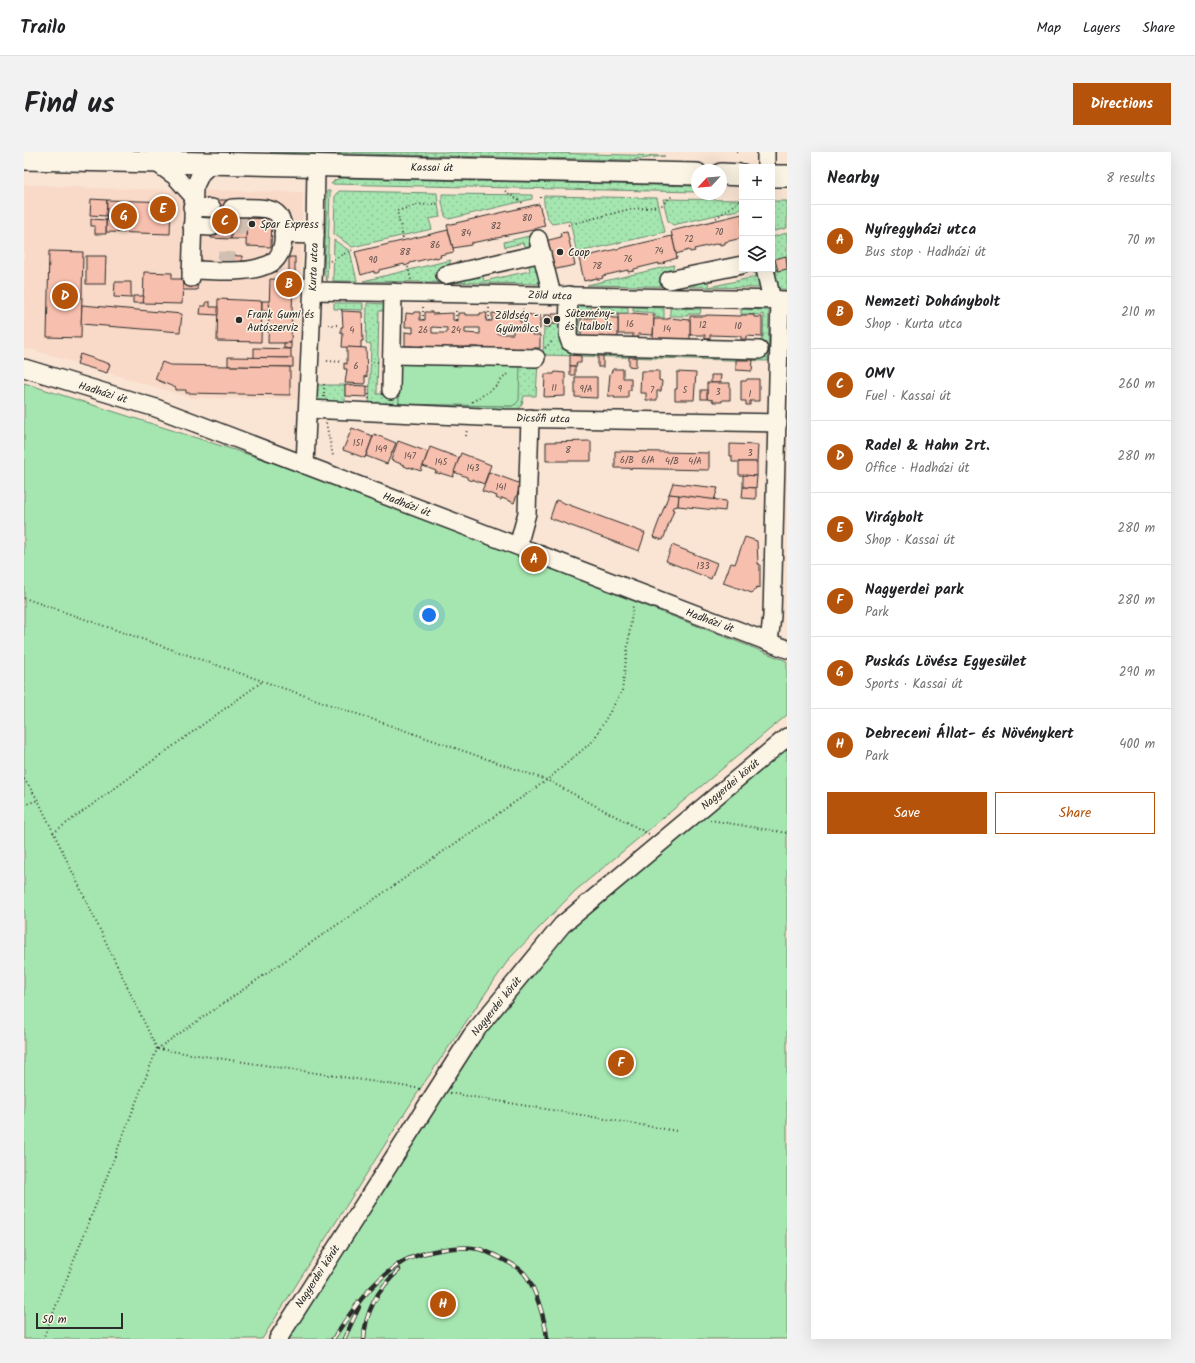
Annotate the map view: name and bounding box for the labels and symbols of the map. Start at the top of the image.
street label: Kassai út [410,159,454,177]
north arrow [691,164,727,200]
pin: E [150,194,176,224]
pin: G [111,201,137,231]
pin: C [212,206,238,236]
house number: 80 [522,211,532,226]
place label: Spar Express [260,216,319,234]
marker: Spar Express [247,219,257,229]
house number: 82 [491,219,501,234]
house number: 70 [715,225,724,240]
house number: 84 [461,226,471,241]
house number: 72 [684,232,694,247]
house number: 86 [430,238,440,253]
street label: Kurta utca [304,242,324,292]
place label: Coop [568,244,591,262]
house number: 74 [654,244,664,259]
house number: 88 [400,245,411,260]
marker: Coop [555,247,565,257]
house number: 76 [623,252,633,267]
house number: 90 [369,253,378,268]
house number: 78 [592,259,602,274]
pin: B [276,269,302,299]
pin: D [52,281,78,311]
street label: Zöld utca [528,286,572,306]
place label: Sütemény- és Italbolt [565,305,615,336]
place label: Frank Gumi és Autószerviz [247,306,315,337]
place label: Zöldség - Gyümölcs [495,307,539,338]
marker: Sütemény- és Italbolt [552,314,562,324]
marker: Frank Gumi és Autószerviz [234,315,244,325]
marker: Zöldség - Gyümölcs [542,316,552,326]
house number: 16 [626,317,634,332]
house number: 12 [699,318,707,333]
house number: 10 [734,319,742,334]
house number: 14 [663,322,671,337]
house number: 4 [350,323,355,338]
house number: 26 [418,323,428,338]
house number: 24 [451,323,461,338]
house number: 6 [353,359,359,374]
street label: Hadházi út [76,377,130,409]
house number: 11 [551,381,557,396]
house number: 9/A [579,382,593,397]
house number: 9 [618,382,623,397]
house number: 7 [650,383,655,398]
house number: 5 [683,383,689,398]
house number: 3 [715,385,721,400]
house number: 1 [749,387,752,402]
street label: Dicsőfi utca [516,410,570,428]
house number: 151 [353,436,363,451]
house number: 149 [375,442,388,457]
house number: 8 [565,443,571,458]
house number: 3 [747,446,753,461]
house number: 147 [404,449,417,464]
house number: 6/B [620,453,634,468]
house number: 6/A [641,453,655,468]
house number: 4/B [665,454,679,469]
house number: 4/A [688,454,702,469]
house number: 145 [435,455,448,470]
house number: 143 [467,461,479,476]
house number: 141 [496,480,506,495]
street label: Hadházi út [380,487,434,523]
pin: A [521,544,547,574]
house number: 133 [696,559,710,574]
street label: Hadházi út [683,604,737,638]
your location [419,605,439,625]
street label: Nagyerdei körút [697,754,765,815]
street label: Nagyerdei körút [467,972,527,1040]
pin: F [608,1048,634,1078]
street label: Nagyerdei körút [291,1241,345,1312]
pin: H [430,1289,456,1319]
scale bar [36,1311,123,1330]

